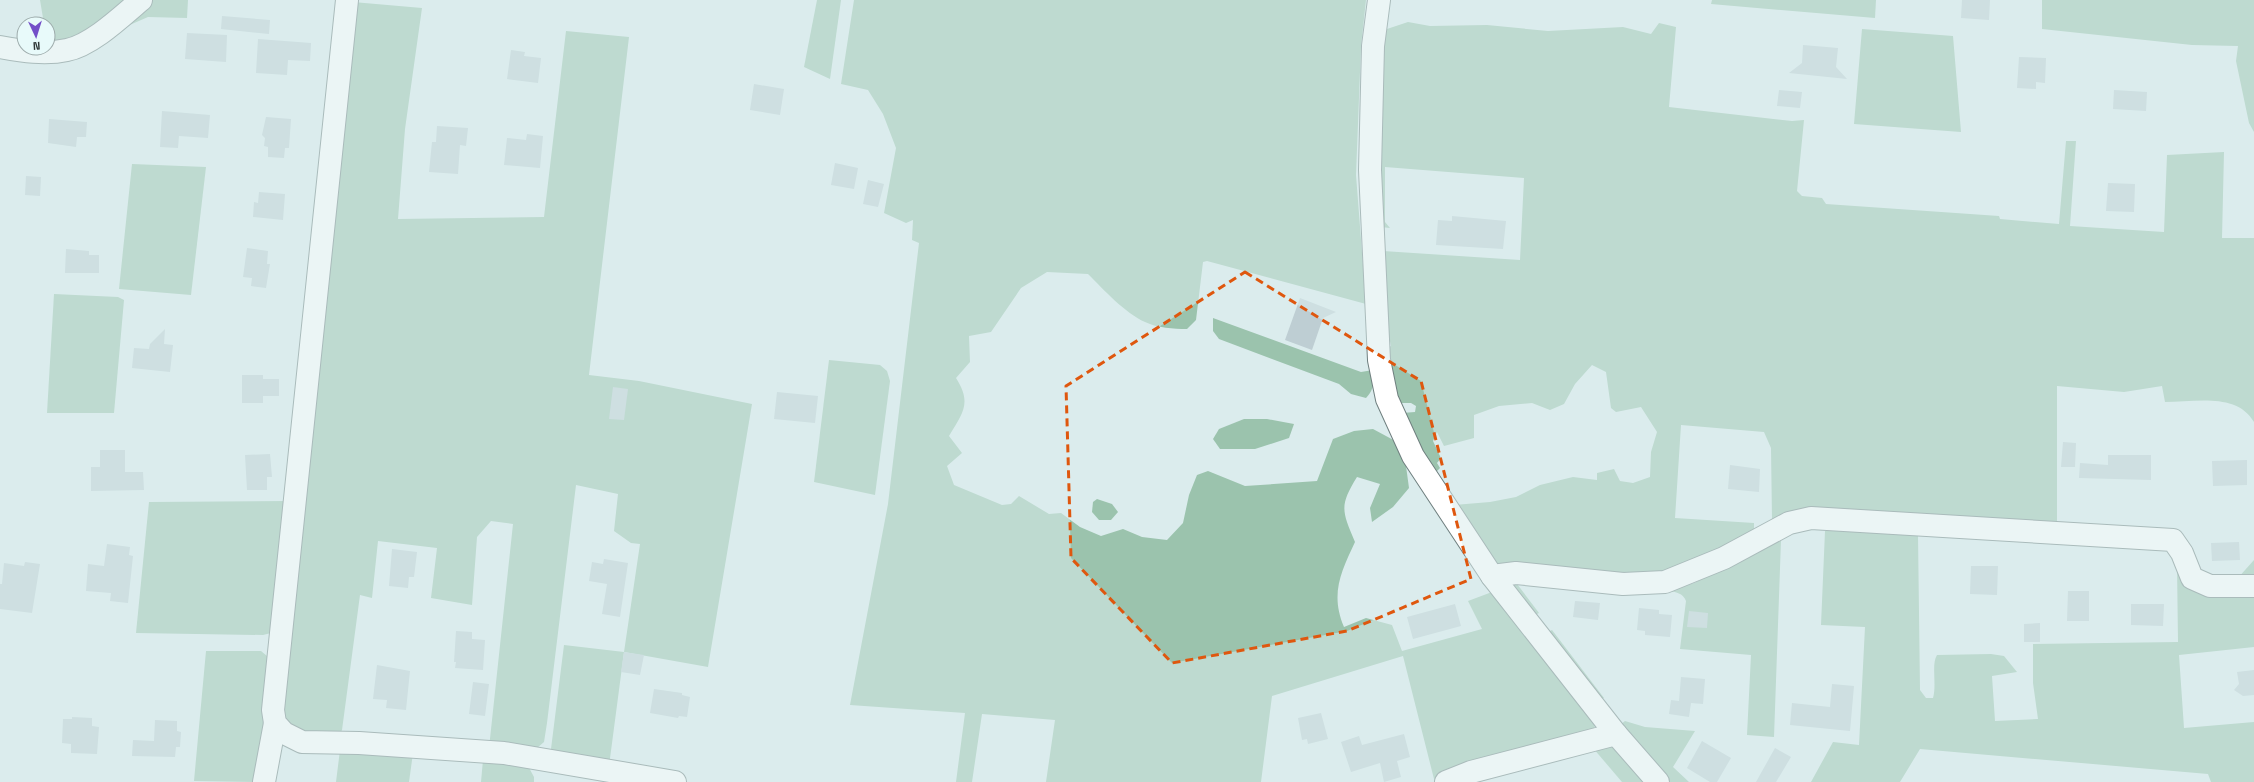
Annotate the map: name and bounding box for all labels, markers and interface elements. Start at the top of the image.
north arrow [16,16,56,56]
text: N [33,39,41,53]

